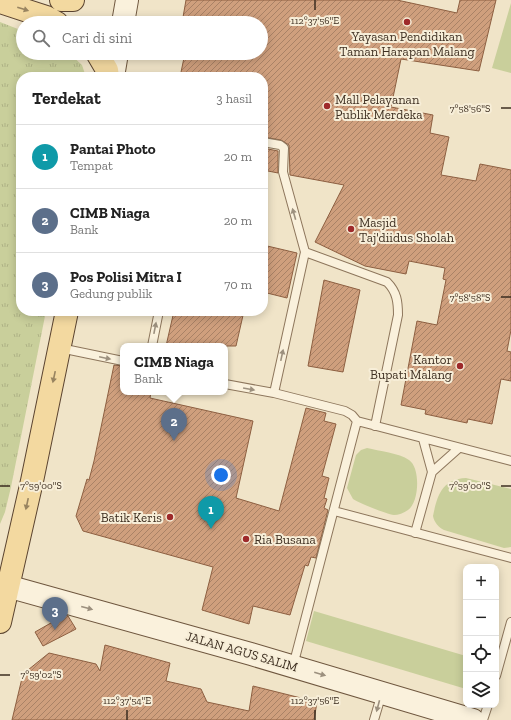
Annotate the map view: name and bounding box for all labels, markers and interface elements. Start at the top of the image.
one-way arrow [17,7,29,13]
text: 112°37'56"E [291,15,339,27]
search box [16,16,268,60]
marker: Yayasan Pendidikan Taman Harapan Malang [402,17,412,27]
icon: search [30,27,52,49]
text: Cari di sini [62,29,132,47]
place label: Yayasan Pendidikan Taman Harapan Malang [339,29,475,59]
text: Terdekat [32,88,101,108]
text: 3 hasil [216,91,252,106]
place label: Mall Pelayanan Publik Merdeka [335,92,423,122]
marker: Mall Pelayanan Publik Merdeka [322,101,332,111]
text: 7°58'56"S [450,103,490,115]
text: Pantai Photo [70,140,156,158]
text: 1 [42,149,48,164]
text: 20 m [224,149,252,164]
text: Tempat [70,158,113,173]
text: CIMB Niaga [70,204,150,222]
one-way arrow [291,208,297,220]
text: 2 [42,213,48,228]
text: 20 m [224,213,252,228]
place label: Masjid Taj'diidus Sholah [359,215,455,246]
text: Bank [70,222,98,237]
marker: Masjid Taj'diidus Sholah [346,224,356,234]
text: Pos Polisi Mitra I [70,268,182,286]
text: 3 [42,277,48,292]
text: 70 m [224,277,252,292]
text: Gedung publik [70,286,152,301]
text: 7°58'58"S [450,292,490,304]
one-way arrow [153,322,159,335]
popup [120,343,228,395]
one-way arrow [280,349,286,361]
place label: Kantor Bupati Malang [370,352,452,382]
text: CIMB Niaga [134,353,214,371]
one-way arrow [99,355,111,361]
marker: Kantor Bupati Malang [455,361,465,371]
one-way arrow [50,371,56,383]
text: Bank [134,371,162,386]
one-way arrow [243,386,256,392]
pin: 2 [161,408,187,441]
your location [211,465,231,485]
text: 7°59'00"S [20,480,62,492]
text: 7°59'00"S [449,480,491,492]
pin: 1 [198,496,224,529]
one-way arrow [23,498,29,510]
place label: Batik Keris [101,510,162,525]
marker: Batik Keris [165,512,175,522]
place label: Ria Busana [254,532,316,547]
marker: Ria Busana [241,534,251,544]
map controls [463,564,499,708]
button: + [463,564,499,600]
pin: 3 [42,597,68,630]
button: − [463,600,499,636]
one-way arrow [81,605,93,611]
street label: JALAN AGUS SALIM [184,628,300,675]
button: locate [463,636,499,672]
text: 7°59'02"S [21,669,61,681]
one-way arrow [314,671,326,677]
button: layers [463,672,499,708]
text: 112°37'54"E [103,695,151,707]
text: 112°37'56"E [291,695,339,707]
one-way arrow [375,700,381,712]

